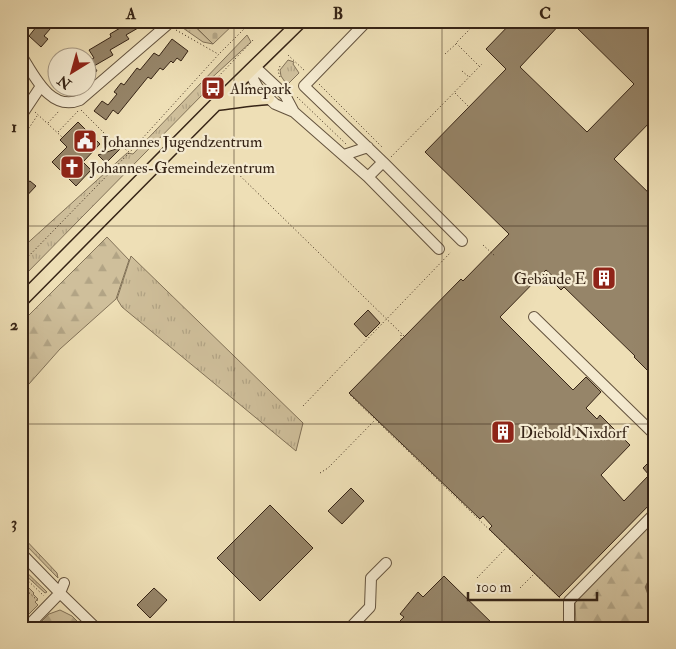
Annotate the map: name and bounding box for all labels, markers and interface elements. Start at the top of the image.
text: A [125,4,137,24]
text: B [333,4,343,24]
text: C [539,4,551,24]
north arrow [48,48,98,98]
text: N [54,71,75,93]
bus stop icon: Almepark [200,75,226,101]
place label: Almepark [229,79,292,100]
text: 1 [11,117,17,137]
public building icon: Johannes Jugendzentrum [72,128,98,154]
place label: Johannes Jugendzentrum [101,132,263,153]
church icon: Johannes-Gemeindezentrum [59,154,85,180]
place label: Johannes-Gemeindezentrum [89,158,275,179]
building icon: Gebäude E [591,265,617,291]
place label: Gebäude E [514,269,586,289]
text: 2 [10,315,18,335]
building icon: Diebold Nixdorf [490,419,516,445]
place label: Diebold Nixdorf [520,423,630,443]
text: 3 [11,513,17,533]
scale bar [468,569,597,601]
text: 100 m [476,578,512,597]

